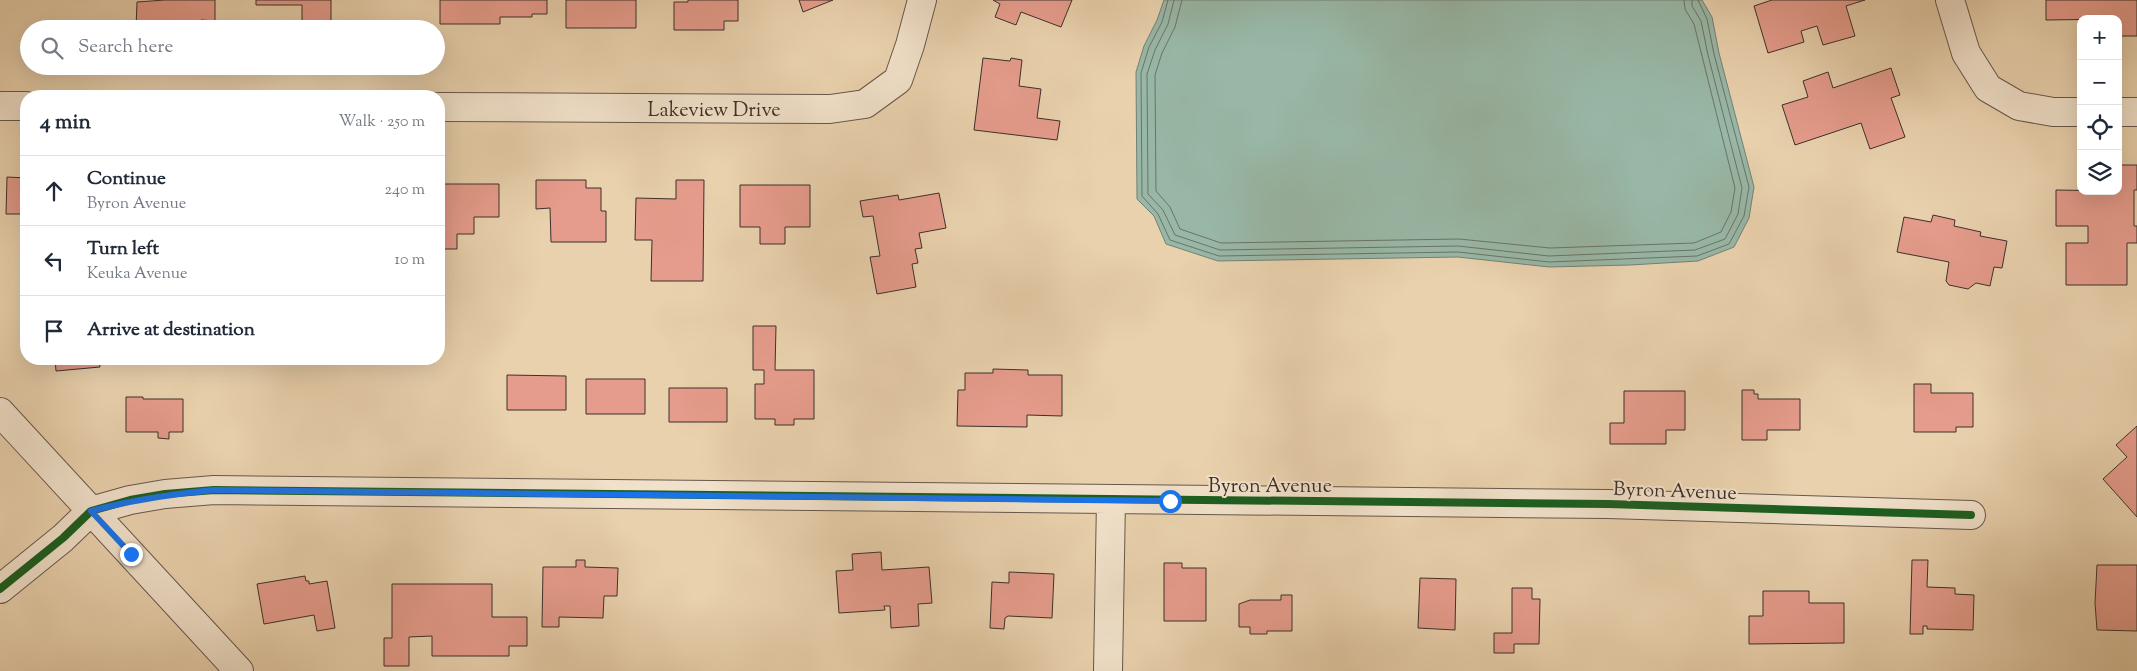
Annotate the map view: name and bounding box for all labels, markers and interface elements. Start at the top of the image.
map controls [2077,15,2122,195]
button: + [2077,15,2122,60]
search box [20,20,445,75]
icon: search [38,34,66,62]
text: Search here [78,34,173,61]
button: − [2077,60,2122,105]
street label: Lakeview Drive [647,97,781,126]
button: locate [2077,105,2122,150]
text: 4 min [40,108,91,138]
text: Walk · 250 m [339,111,425,134]
button: layers [2077,150,2122,195]
text: Continue [87,166,166,193]
icon: ahead [40,177,68,205]
text: 240 m [384,179,425,202]
text: Byron Avenue [87,193,186,216]
text: Turn left [87,236,159,263]
icon: left [40,247,68,275]
text: 10 m [395,249,425,272]
text: Keuka Avenue [87,263,188,286]
icon: arrive [40,317,68,345]
text: Arrive at destination [87,317,255,344]
street label: Byron Avenue [1208,473,1332,502]
street label: Byron Avenue [1612,476,1737,509]
route start [1159,490,1182,513]
route end [120,543,143,566]

